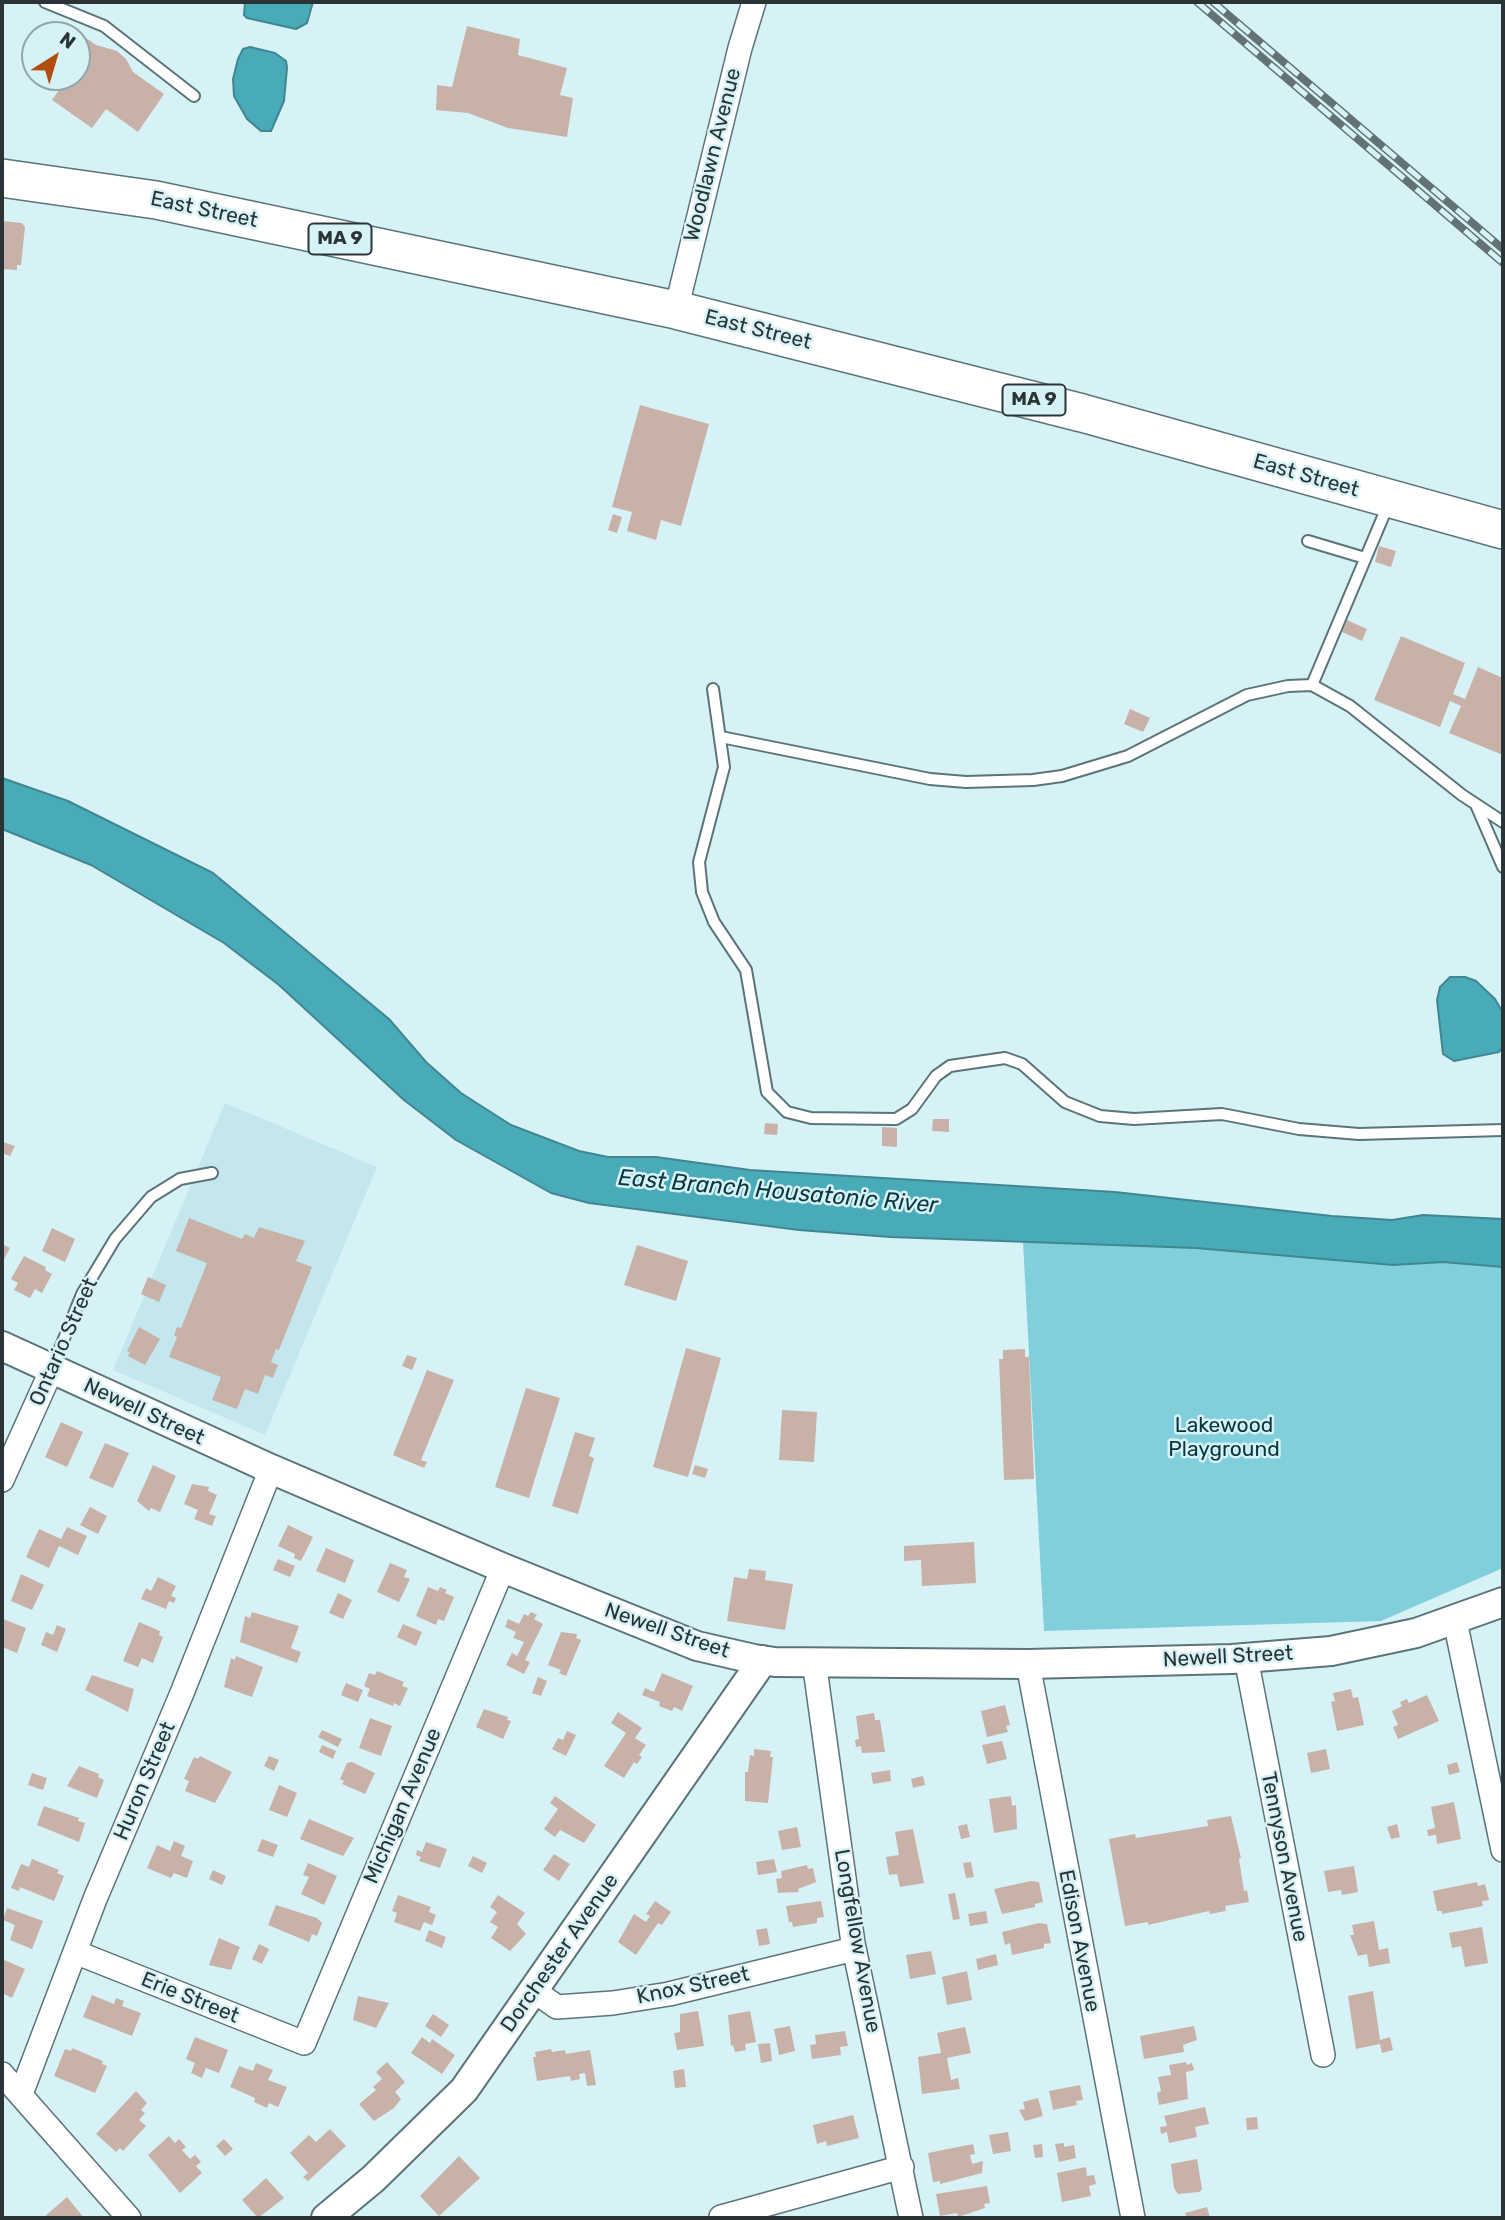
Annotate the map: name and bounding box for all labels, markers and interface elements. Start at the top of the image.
north arrow [21,21,91,91]
text: N [55,27,80,54]
street label: Woodlawn Avenue [679,66,747,244]
street label: East Street [148,186,260,234]
road number: MA 9 [308,224,372,255]
street label: East Street [702,305,814,355]
road number: MA 9 [1002,384,1066,416]
street label: East Street [1250,449,1362,503]
water label: East Branch Housatonic River [617,1164,939,1220]
street label: Ontario Street [25,1274,103,1410]
street label: Newell Street [80,1373,208,1451]
park label: Lakewood Playground [1168,1413,1280,1463]
street label: Newell Street [601,1598,733,1664]
street label: Newell Street [1162,1641,1294,1673]
street label: Huron Street [109,1718,181,1844]
street label: Michigan Avenue [359,1724,447,1888]
street label: Tennyson Avenue [1255,1770,1313,1944]
street label: Longfellow Avenue [828,1847,886,2035]
street label: Edison Avenue [1053,1868,1105,2014]
street label: Dorchester Avenue [496,1869,624,2037]
street label: Knox Street [634,1962,752,2010]
street label: Erie Street [137,1967,243,2029]

